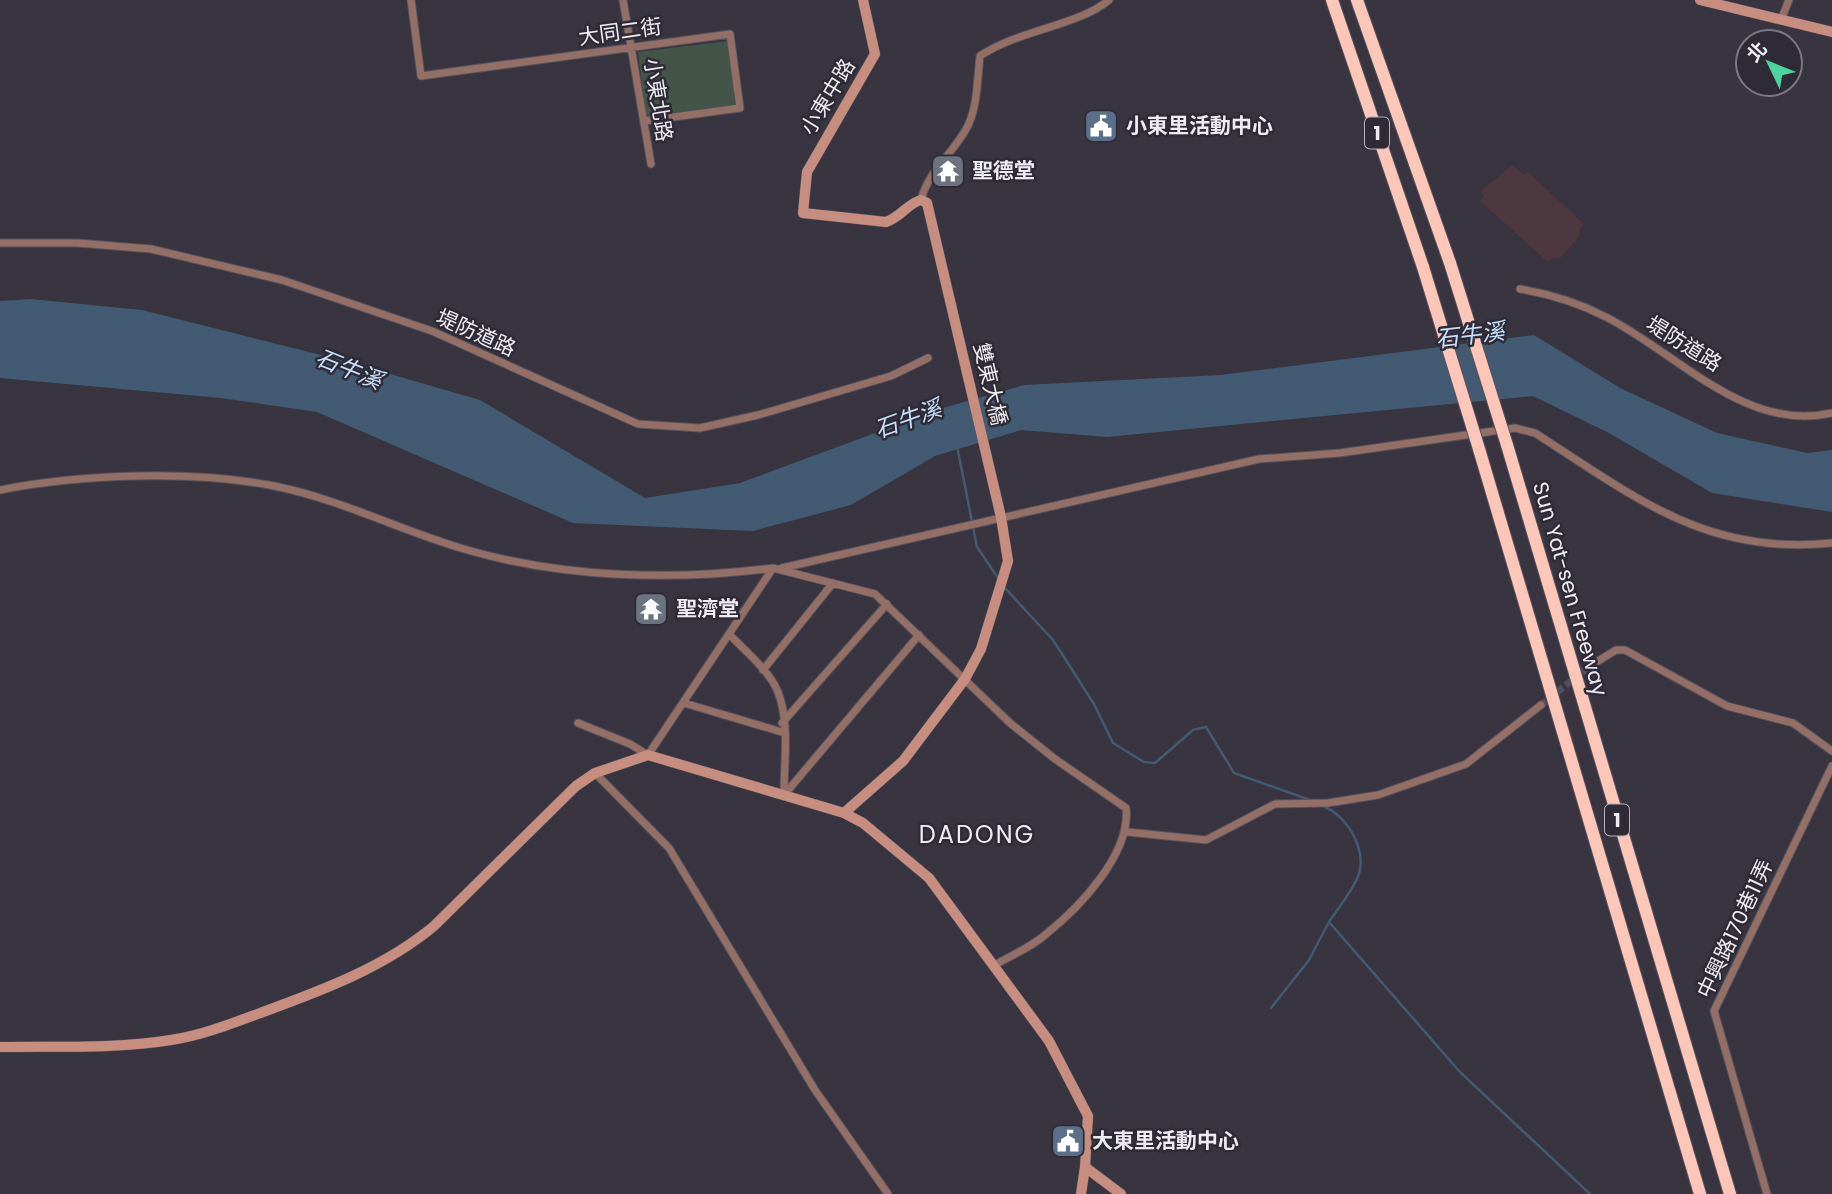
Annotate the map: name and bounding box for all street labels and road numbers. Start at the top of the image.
street label: 大同二街 [576,11,664,52]
street label: 小東中路 [794,53,862,140]
street label: 小東北路 [638,56,679,144]
road number: 1 [1365,118,1389,148]
street label: 堤防道路 [432,302,520,363]
street label: 堤防道路 [1641,309,1728,378]
street label: 雙東大橋 [967,340,1014,428]
street label: Sun Yat-sen Freeway [1526,479,1615,699]
road number: 1 [1605,804,1629,835]
street label: 中興路170巷11弄 [1690,855,1779,1003]

